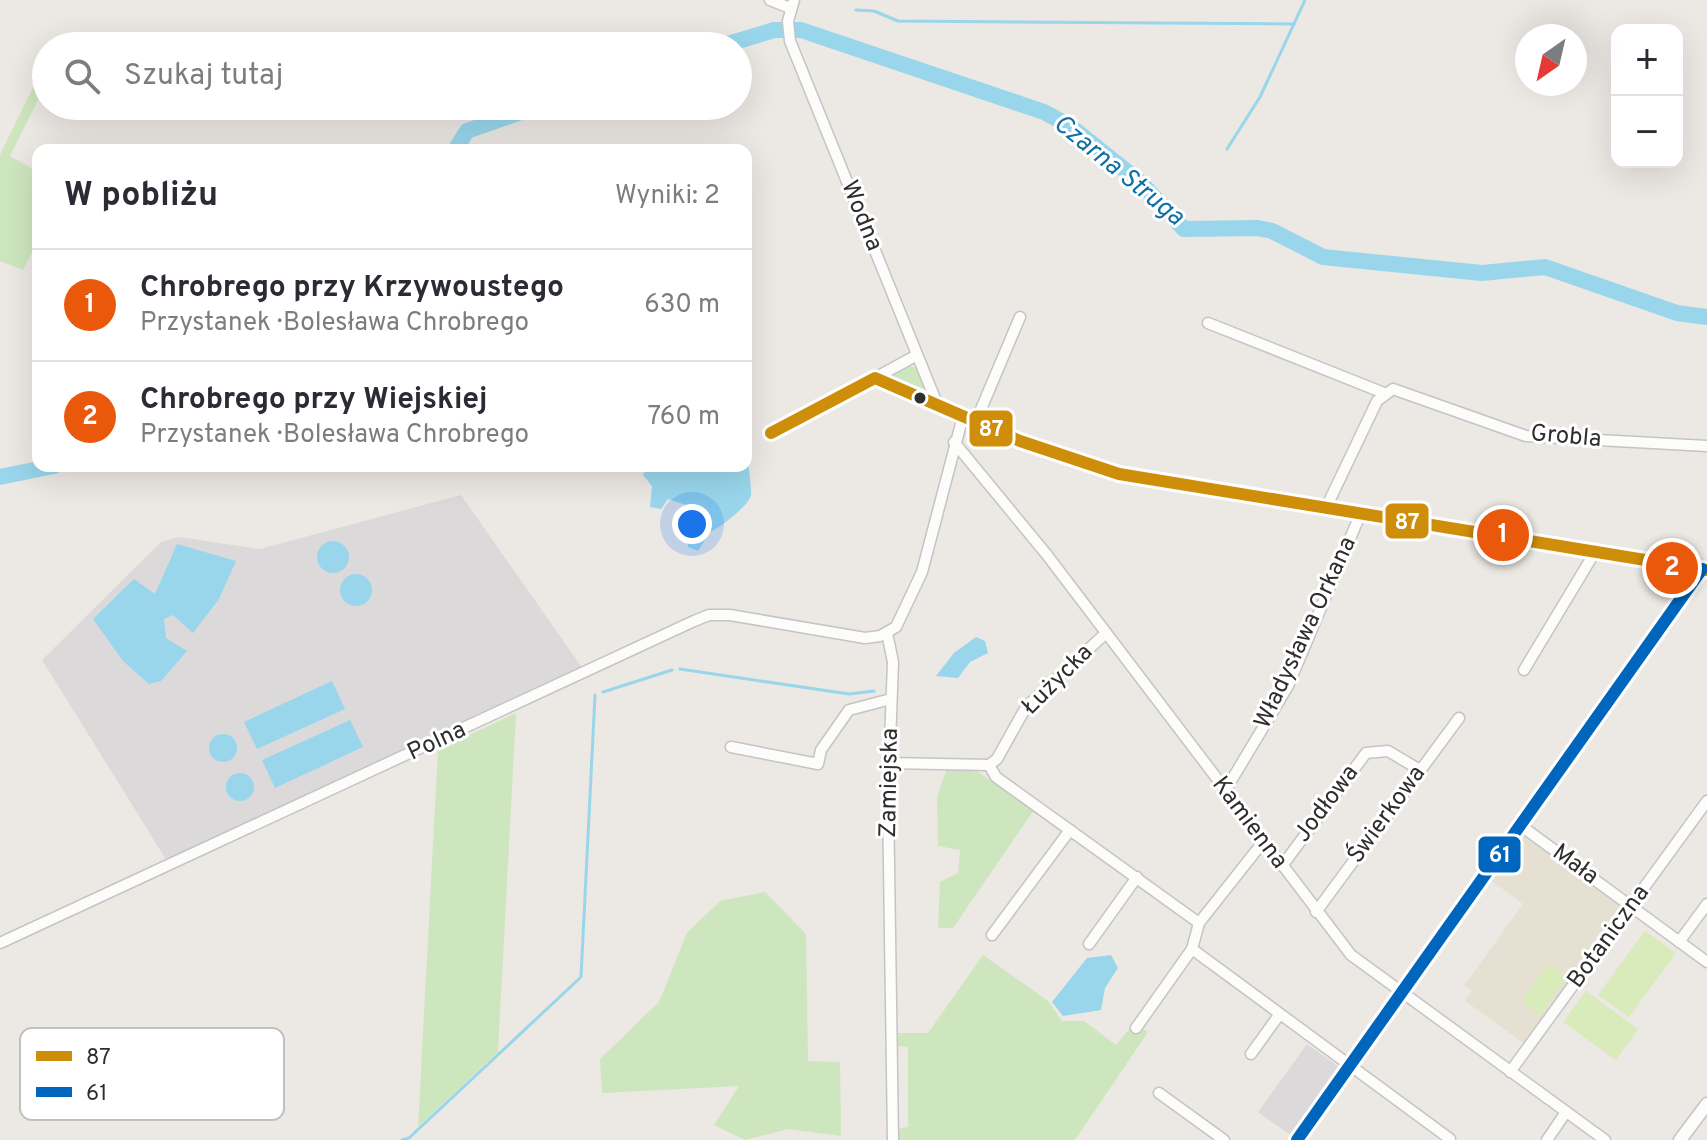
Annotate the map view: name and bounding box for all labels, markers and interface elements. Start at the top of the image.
north arrow [1515,24,1587,96]
map controls [1611,24,1683,168]
button: + [1611,24,1683,96]
search box [32,32,752,120]
icon: search [60,54,104,98]
text: Szukaj tutaj [124,58,283,95]
button: − [1611,96,1683,168]
water label: Czarna Struga [1046,108,1191,234]
text: W pobliżu [64,175,218,218]
street label: Wodna [833,176,889,256]
text: Wyniki: 2 [615,180,720,213]
text: Chrobrego przy Krzywoustego [140,270,564,307]
text: 1 [85,289,95,322]
text: 630 m [644,289,720,322]
text: Przystanek · Bolesława Chrobrego [140,307,529,340]
text: Chrobrego przy Wiejskiej [140,382,488,419]
unlabelled marker [912,390,928,406]
text: 2 [82,401,98,434]
text: 760 m [647,401,720,434]
line badge: 87 [968,409,1014,448]
text: 87 [978,417,1004,444]
text: Przystanek · Bolesława Chrobrego [140,419,529,452]
street label: Grobla [1529,419,1603,455]
line badge: 87 [1384,502,1430,540]
your location [672,504,712,544]
pin: 1 [1477,505,1529,565]
text: 87 [1394,510,1420,537]
street label: Władysława Orkana [1248,532,1364,734]
pin: 2 [1646,538,1698,598]
street label: Łużycka [1016,638,1100,722]
street label: Polna [403,715,471,769]
street label: Zamiejska [874,728,906,838]
street label: Jodłowa [1288,759,1366,849]
street label: Świerkowa [1340,759,1433,870]
street label: Kamienna [1204,771,1294,875]
line badge: 61 [1477,835,1522,874]
street label: Mała [1546,838,1604,892]
text: 61 [1489,843,1511,870]
street label: Botaniczna [1561,879,1657,995]
legend [20,1028,284,1120]
text: 87 [86,1045,111,1072]
text: 61 [86,1081,107,1108]

